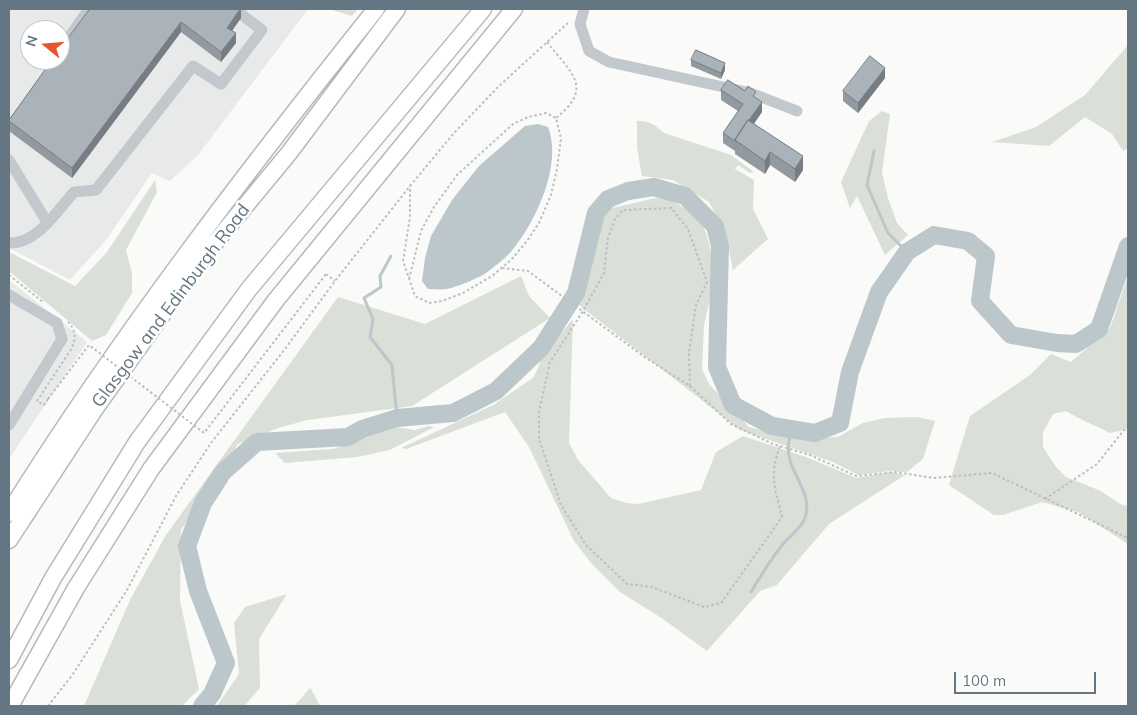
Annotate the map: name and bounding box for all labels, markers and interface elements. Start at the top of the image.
north arrow [20,20,70,70]
text: N [21,33,42,49]
street label: Glasgow and Edinburgh Road [87,200,255,412]
scale bar [957,662,1100,694]
text: 100 m [962,671,1006,690]

